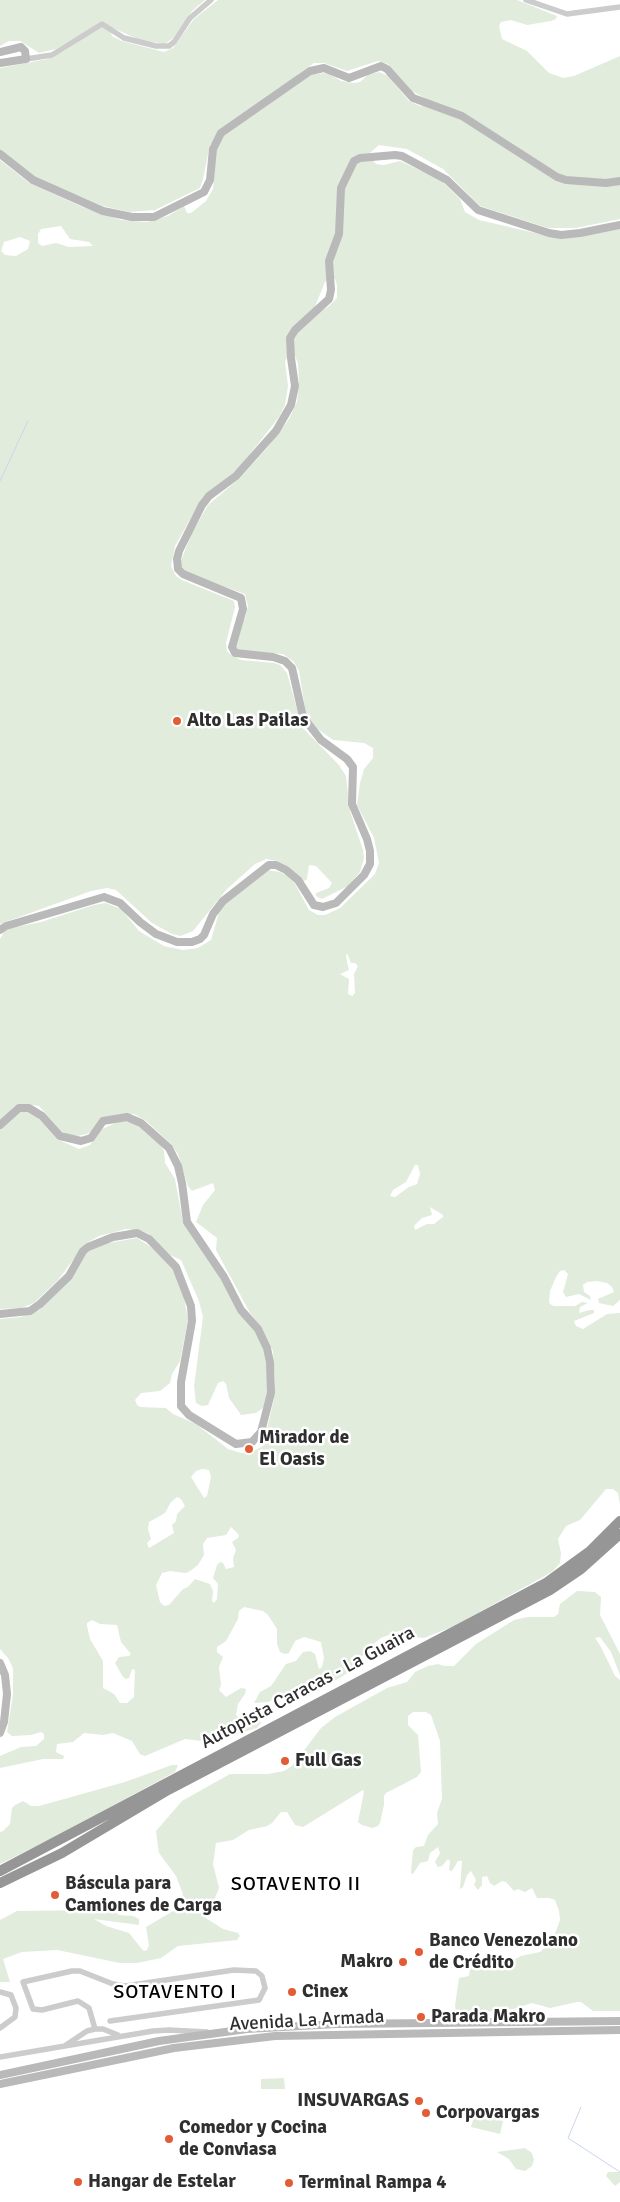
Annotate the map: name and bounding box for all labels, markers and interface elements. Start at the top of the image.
place label: Alto Las Pailas [187,710,308,732]
marker: Alto Las Pailas [171,715,183,727]
place label: Mirador de El Oasis [259,1427,349,1471]
marker: Mirador de El Oasis [243,1443,255,1455]
street label: Autopista Caracas - La Guaira [197,1622,419,1754]
place label: Full Gas [295,1750,361,1772]
marker: Full Gas [279,1755,291,1767]
place label: Báscula para Camiones de Carga [65,1873,222,1917]
district label: SOTAVENTO II [229,1873,363,1897]
marker: Báscula para Camiones de Carga [49,1889,61,1901]
place label: Banco Venezolano de Crédito [429,1930,578,1974]
marker: Banco Venezolano de Crédito [413,1946,425,1958]
place label: Makro [340,1951,393,1973]
marker: Makro [397,1956,409,1968]
district label: SOTAVENTO I [112,1981,238,2005]
place label: Cinex [302,1981,348,2003]
marker: Cinex [286,1986,298,1998]
street label: Avenida La Armada [229,2006,385,2036]
place label: Parada Makro [431,2006,545,2028]
marker: Parada Makro [415,2011,427,2023]
place label: INSUVARGAS [297,2090,409,2112]
marker: INSUVARGAS [413,2095,425,2107]
place label: Corpovargas [436,2102,539,2124]
marker: Corpovargas [420,2107,432,2119]
place label: Comedor y Cocina de Conviasa [179,2117,327,2161]
marker: Comedor y Cocina de Conviasa [163,2133,175,2145]
place label: Hangar de Estelar [88,2171,236,2193]
place label: Terminal Rampa 4 [299,2172,446,2194]
marker: Hangar de Estelar [72,2176,84,2188]
marker: Terminal Rampa 4 [283,2177,295,2189]

